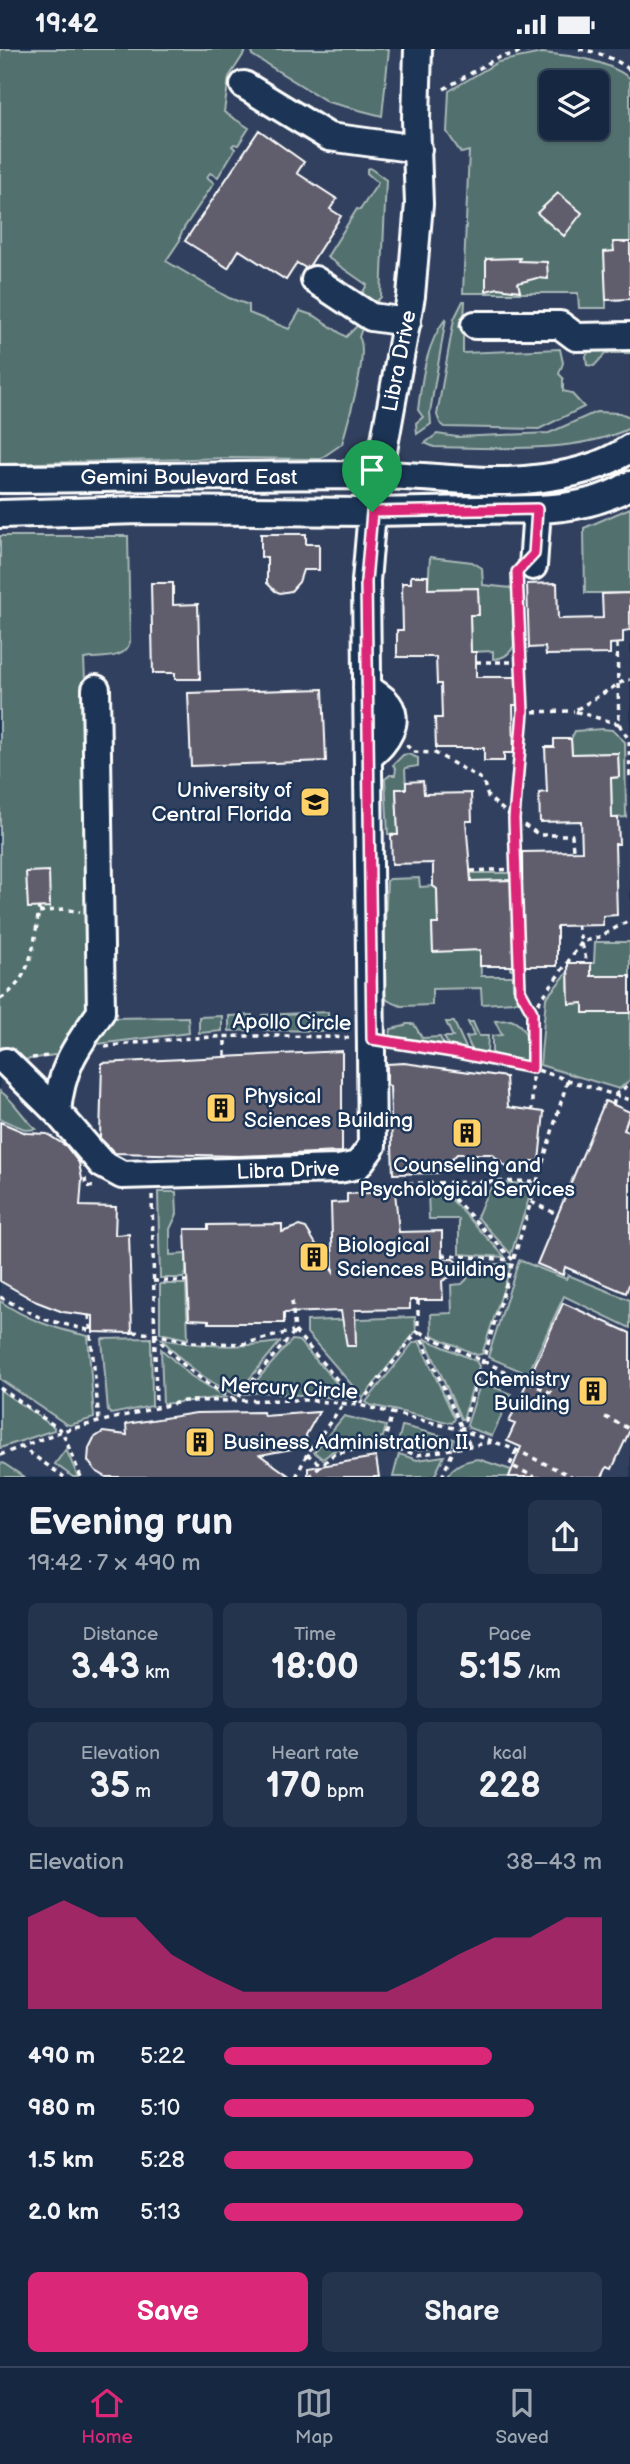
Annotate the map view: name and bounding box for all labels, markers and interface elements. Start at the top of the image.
text: 19:42 [35,9,98,40]
map controls [539,70,609,140]
button: layers [539,70,609,140]
street label: Libra Drive [377,308,422,414]
pin [342,440,402,512]
icon: arrive [353,451,391,489]
street label: Gemini Boulevard East [81,465,298,490]
place label: University of Central Florida [152,778,293,827]
school or university icon: University of Central Florida [298,785,332,819]
street label: Apollo Circle [232,1009,352,1036]
place label: Physical Sciences Building [244,1084,413,1133]
building icon: Physical Sciences Building [204,1091,238,1125]
building icon: Counseling and Psychological Services [450,1116,484,1150]
place label: Counseling and Psychological Services [359,1153,575,1202]
street label: Libra Drive [236,1156,340,1185]
place label: Biological Sciences Building [337,1233,506,1282]
building icon: Biological Sciences Building [297,1240,331,1274]
place label: Chemistry Building [474,1367,571,1416]
street label: Mercury Circle [219,1372,359,1405]
building icon: Chemistry Building [576,1374,610,1408]
building icon: Business Administration II [183,1425,217,1459]
place label: Business Administration II [223,1430,468,1455]
text: Evening run [28,1500,233,1545]
button: share [528,1500,602,1574]
text: 19:42 · 7 × 490 m [28,1549,201,1577]
text: Distance [82,1623,158,1646]
text: Time [294,1623,336,1646]
text: Pace [488,1623,531,1646]
text: 3.43 [71,1646,140,1689]
text: 18:00 [271,1646,359,1689]
text: 5:15 [459,1646,522,1689]
text: km [140,1661,170,1684]
text: /km [522,1661,561,1684]
text: Elevation [81,1742,160,1765]
text: Heart rate [271,1742,359,1765]
text: kcal [493,1742,527,1765]
text: 35 [90,1765,130,1808]
text: 170 [266,1765,322,1808]
text: 228 [478,1765,541,1808]
text: m [130,1780,151,1803]
text: bpm [322,1780,364,1803]
text: Elevation [28,1848,124,1876]
text: 38–43 m [506,1848,602,1876]
text: 490 m [28,2042,95,2070]
text: 5:22 [140,2042,185,2070]
text: 980 m [28,2094,95,2122]
text: 5:10 [140,2094,180,2122]
text: 1.5 km [28,2146,94,2174]
text: 5:28 [140,2146,185,2174]
text: 2.0 km [28,2198,99,2226]
text: 5:13 [140,2198,181,2226]
button: Save [28,2272,308,2352]
button: Share [322,2272,602,2352]
tab: Home [81,2384,133,2449]
tab: Map [295,2384,333,2449]
tab: Saved [496,2384,549,2449]

